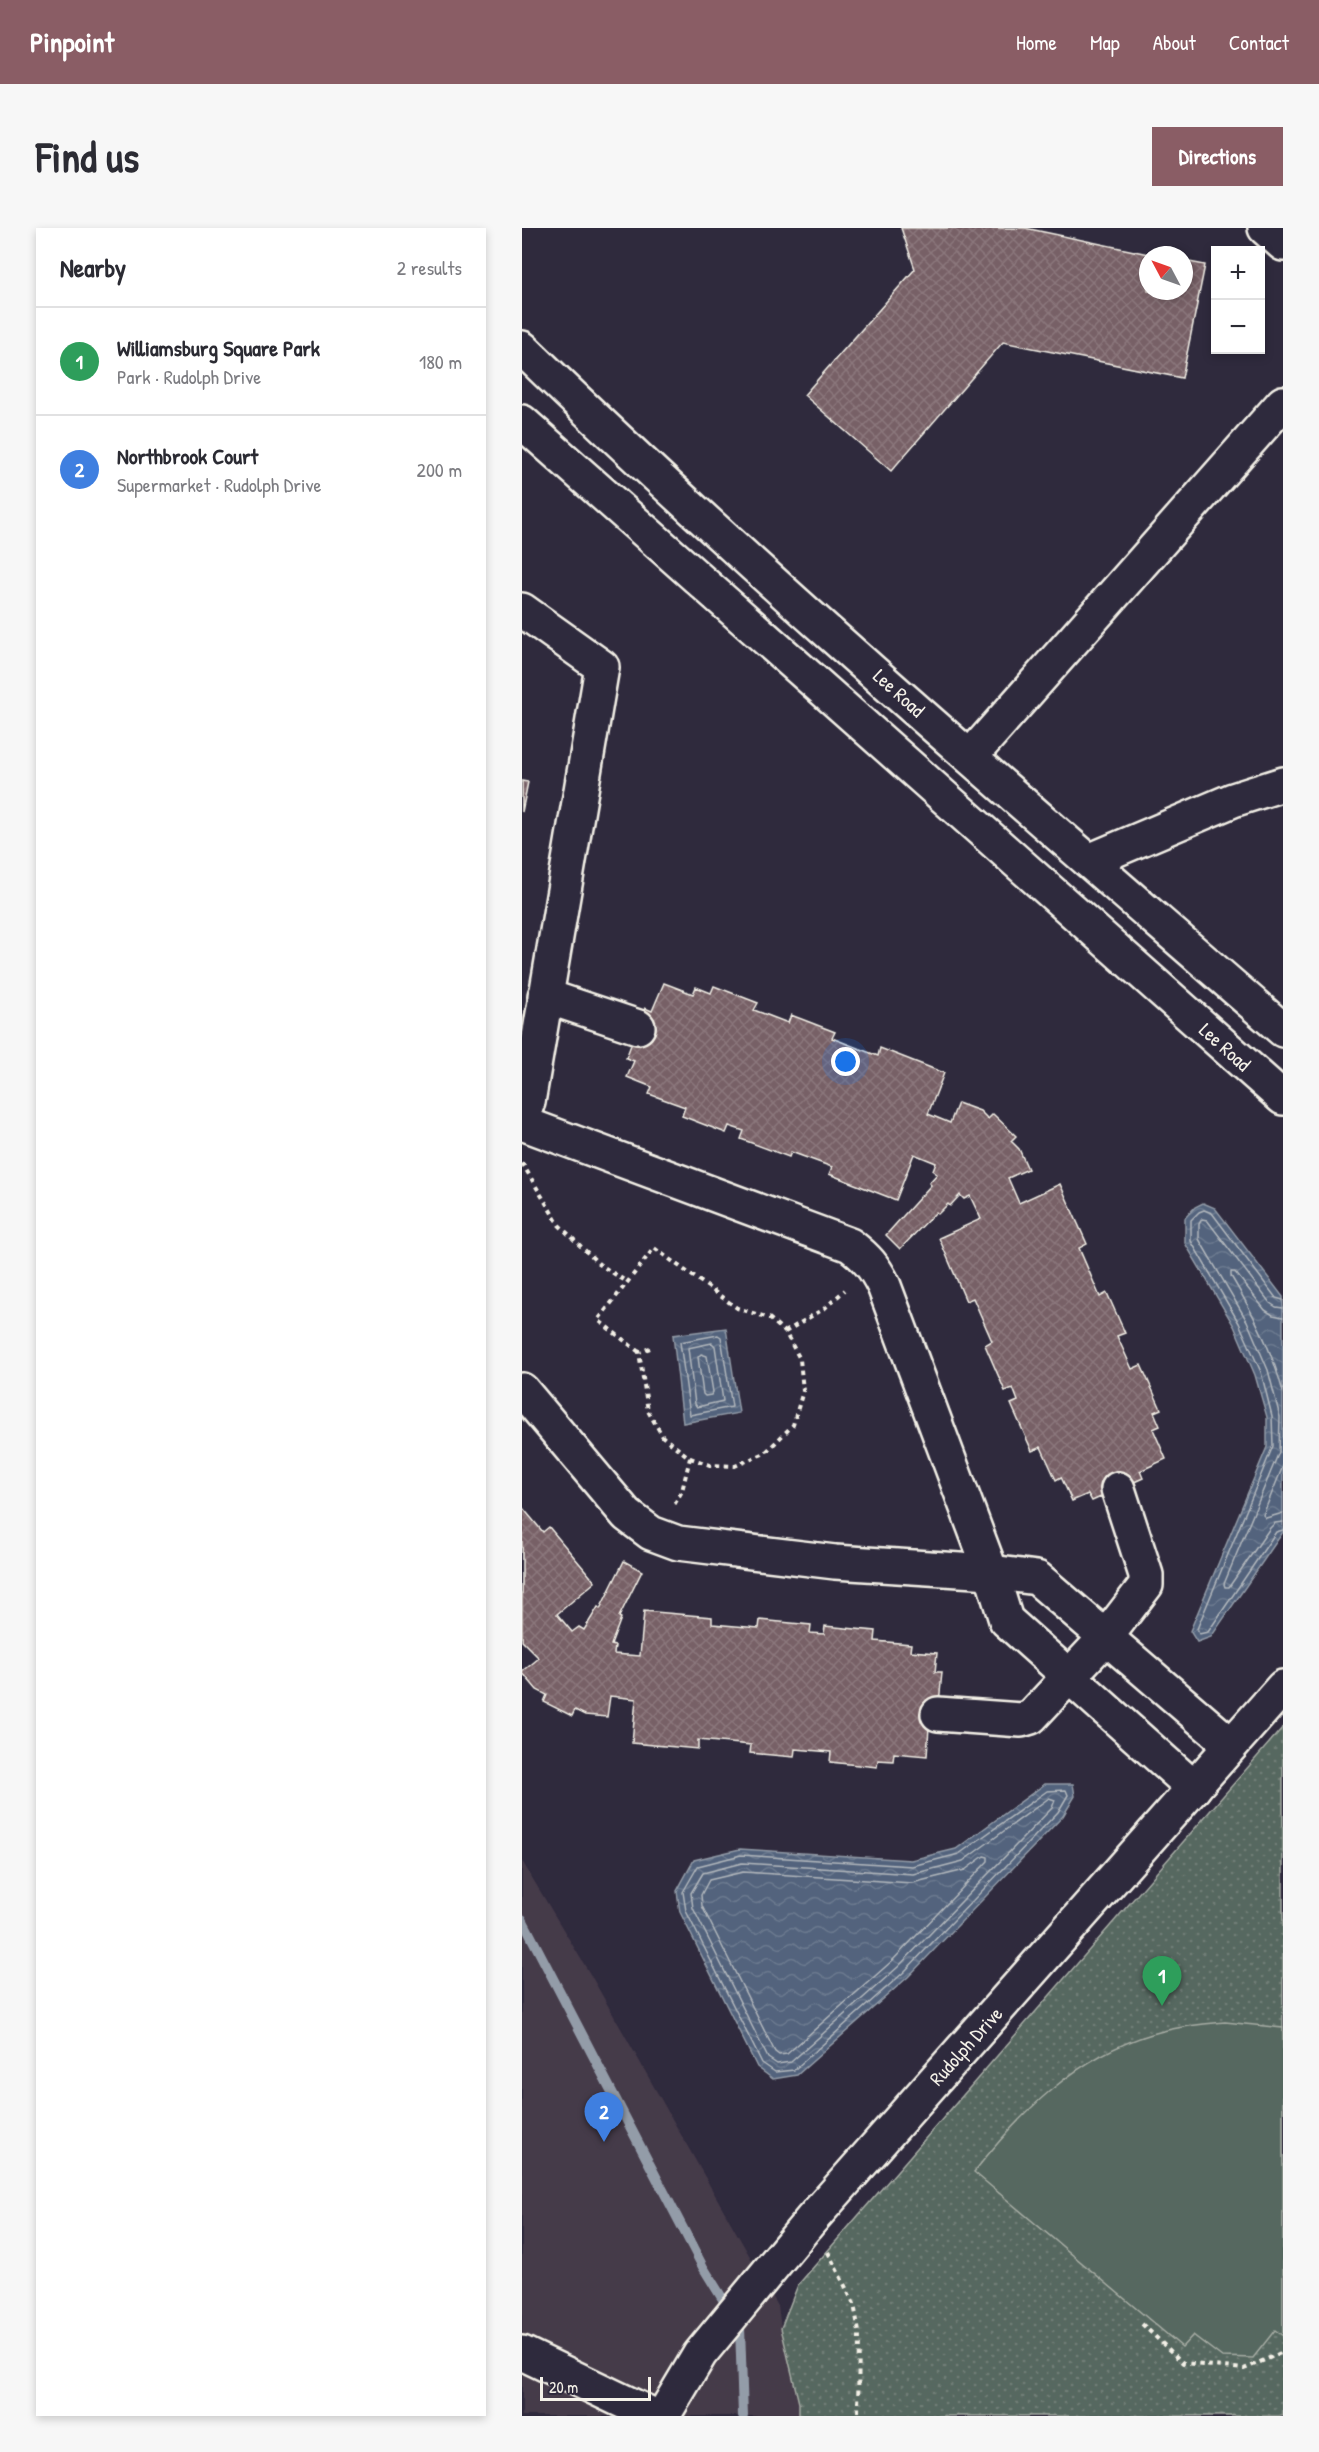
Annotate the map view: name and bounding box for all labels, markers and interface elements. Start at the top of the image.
text: Pinpoint [30,23,114,61]
text: Home [1016,28,1057,57]
text: Map [1090,28,1120,57]
text: About [1153,28,1196,57]
text: Contact [1229,28,1289,57]
button: Directions [1152,127,1283,186]
text: Find us [36,128,139,185]
north arrow [1139,246,1193,300]
map controls [1211,246,1265,354]
button: + [1211,246,1265,300]
text: Nearby [60,250,126,285]
text: 2 results [397,254,462,281]
button: − [1211,300,1265,354]
text: Williamsburg Square Park [117,333,320,363]
text: 1 [76,348,83,375]
text: 180 m [419,348,462,375]
text: Park · Rudolph Drive [117,363,261,390]
text: Northbrook Court [117,441,258,471]
text: 2 [75,456,84,483]
text: 200 m [417,456,462,483]
text: Supermarket · Rudolph Drive [117,471,321,498]
street label: Lee Road [868,662,931,723]
street label: Lee Road [1194,1016,1257,1077]
your location [831,1047,860,1076]
pin: 1 [1142,1956,1182,2006]
street label: Rudolph Drive [923,2000,1008,2091]
pin: 2 [584,2092,623,2142]
scale bar [540,2374,651,2402]
text: 20 m [549,2376,578,2398]

